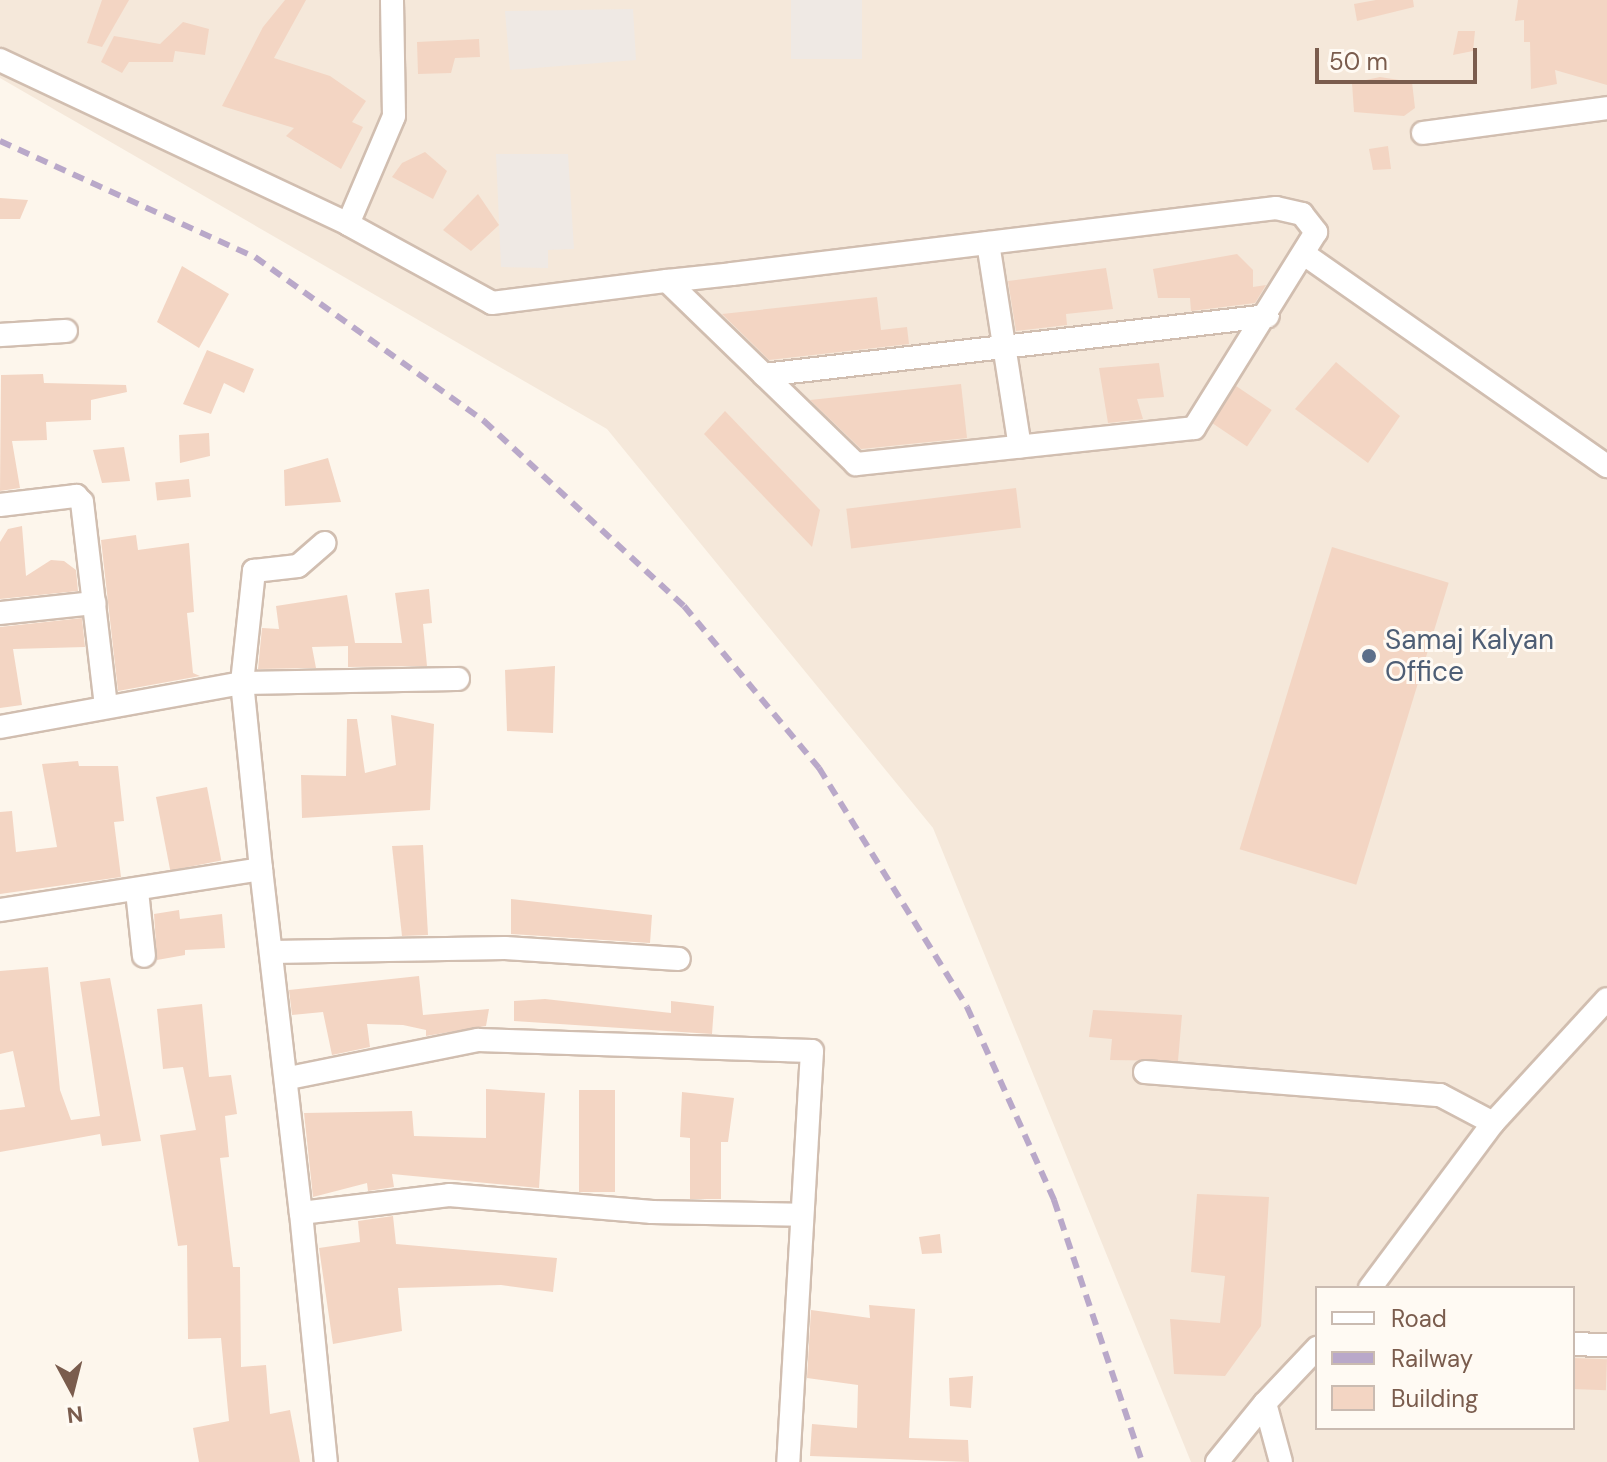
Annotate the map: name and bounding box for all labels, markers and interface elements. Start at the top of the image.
scale bar [1319,32,1481,82]
text: 50 m [1329,46,1388,77]
place label: Samaj Kalyan Office [1385,623,1554,689]
marker: Samaj Kalyan Office [1360,647,1378,665]
legend [1315,1286,1575,1430]
text: Road [1391,1303,1447,1334]
text: Railway [1391,1343,1473,1374]
north arrow [32,1350,112,1430]
text: Building [1391,1383,1478,1414]
text: N [65,1399,85,1430]

